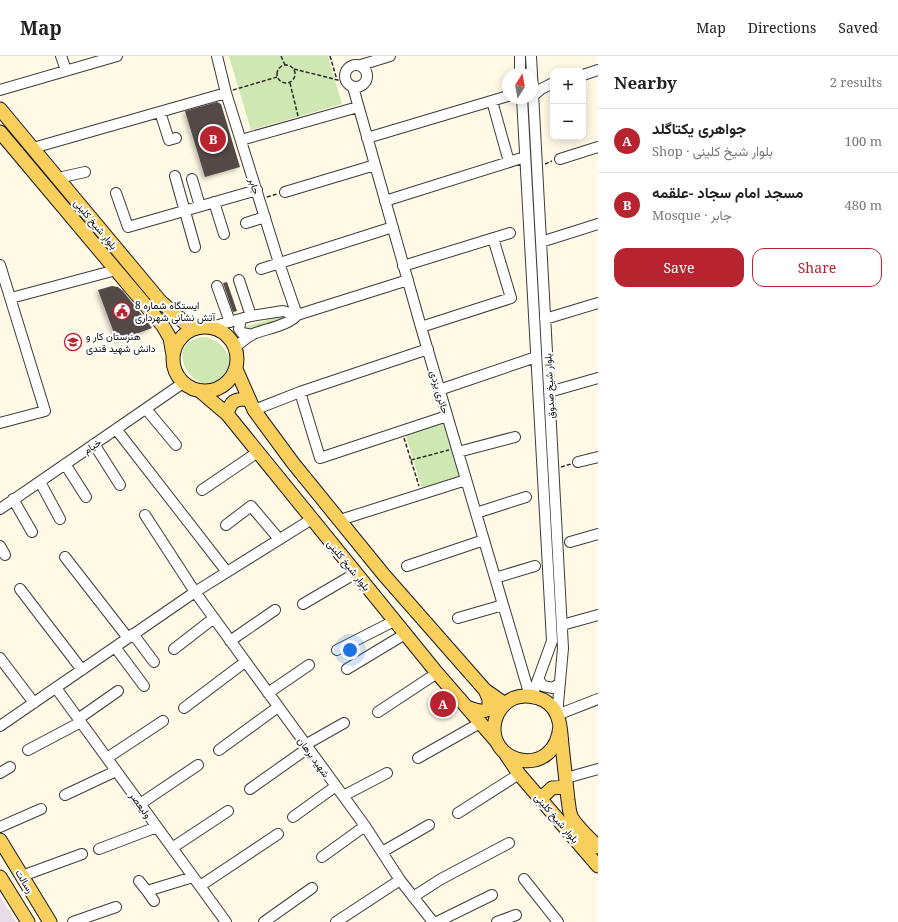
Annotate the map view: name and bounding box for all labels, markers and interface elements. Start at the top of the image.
text: Map [20,15,62,41]
text: Map [696,18,726,37]
text: Directions [748,18,816,37]
text: Saved [838,18,878,37]
north arrow [502,68,538,104]
map controls [550,68,586,140]
button: + [550,68,586,104]
text: Nearby [614,71,677,94]
text: 2 results [830,73,882,91]
button: − [550,104,586,140]
text: جواهری یکتاگلد [652,118,746,138]
pin: B [200,124,226,154]
text: A [622,132,632,150]
text: 100 m [845,132,882,150]
text: Shop · بلوار شیخ کلینی [652,142,773,160]
street label: جابر [246,175,264,196]
text: مسجد امام سجاد -علقمه [652,182,803,202]
street label: بلوار شیخ کلینی [71,196,121,252]
text: B [623,196,631,214]
text: 480 m [845,196,882,214]
text: Mosque · جابر [652,206,732,224]
button: Save [614,248,744,287]
button: Share [752,248,882,287]
place label: ایستگاه شماره 8 آتش نشانی شهرداری [135,298,216,324]
public building icon: ایستگاه شماره 8 آتش نشانی شهرداری [112,301,132,321]
place label: هنرستان کار و دانش شهید قندی [86,329,156,355]
school or university icon: هنرستان کار و دانش شهید قندی [63,332,83,352]
street label: بلوار شیخ صدوق [540,353,558,419]
street label: حائری یزدی [427,369,453,416]
street label: خیام [80,435,104,457]
street label: بلوار شیخ کلینی [324,537,374,593]
your location [340,640,360,660]
pin: A [430,689,456,719]
street label: شهید برهان [295,734,333,780]
street label: ولیعصر [126,788,155,821]
street label: بلوار شیخ کلینی [532,790,583,846]
street label: رسالت [12,867,38,895]

